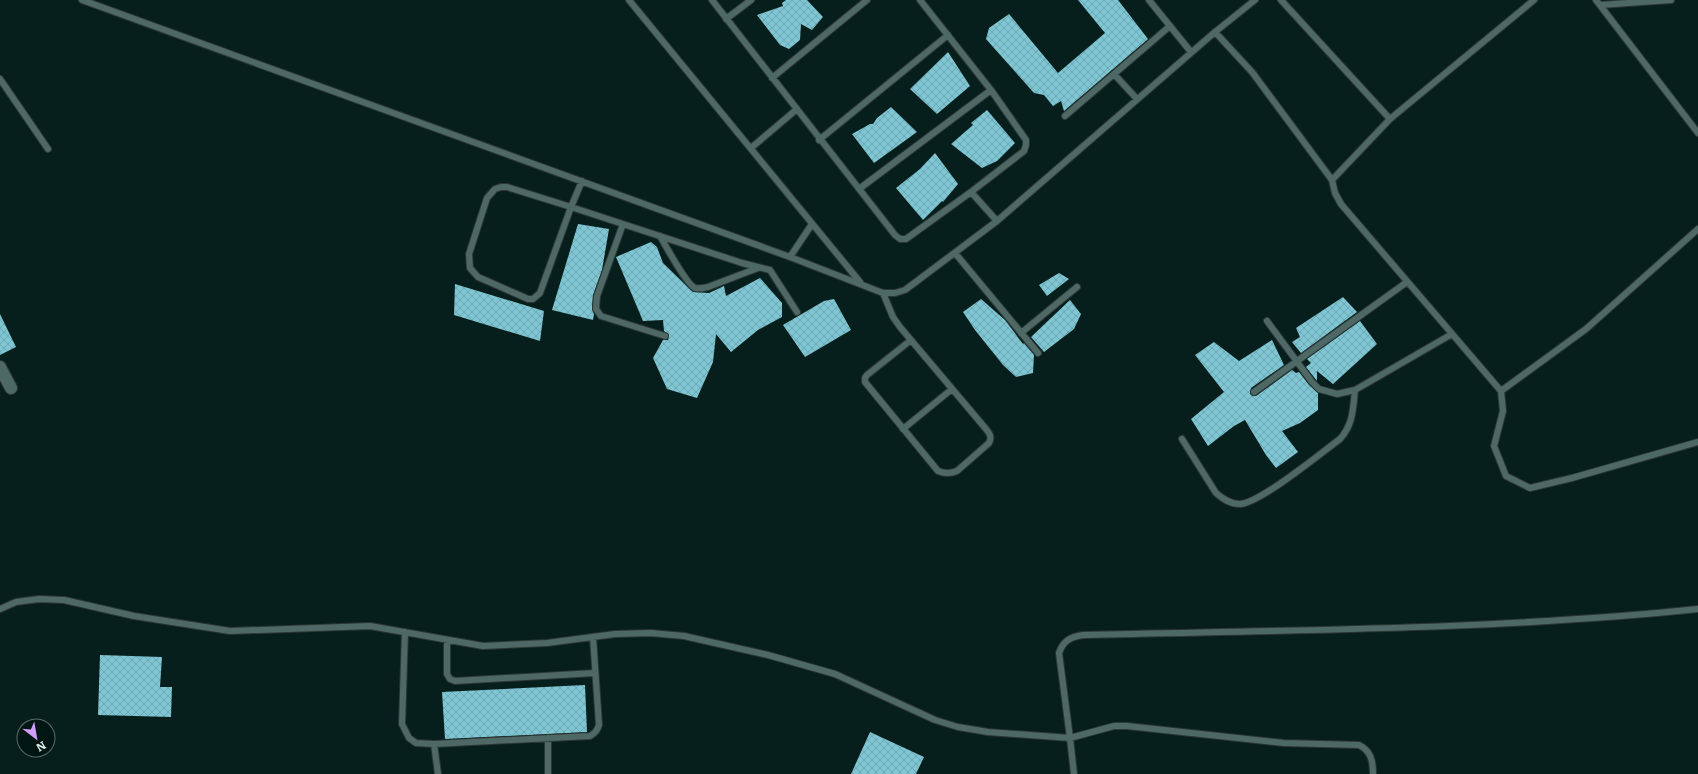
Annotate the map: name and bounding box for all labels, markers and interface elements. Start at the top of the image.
north arrow [16,718,56,758]
text: N [34,738,50,757]

